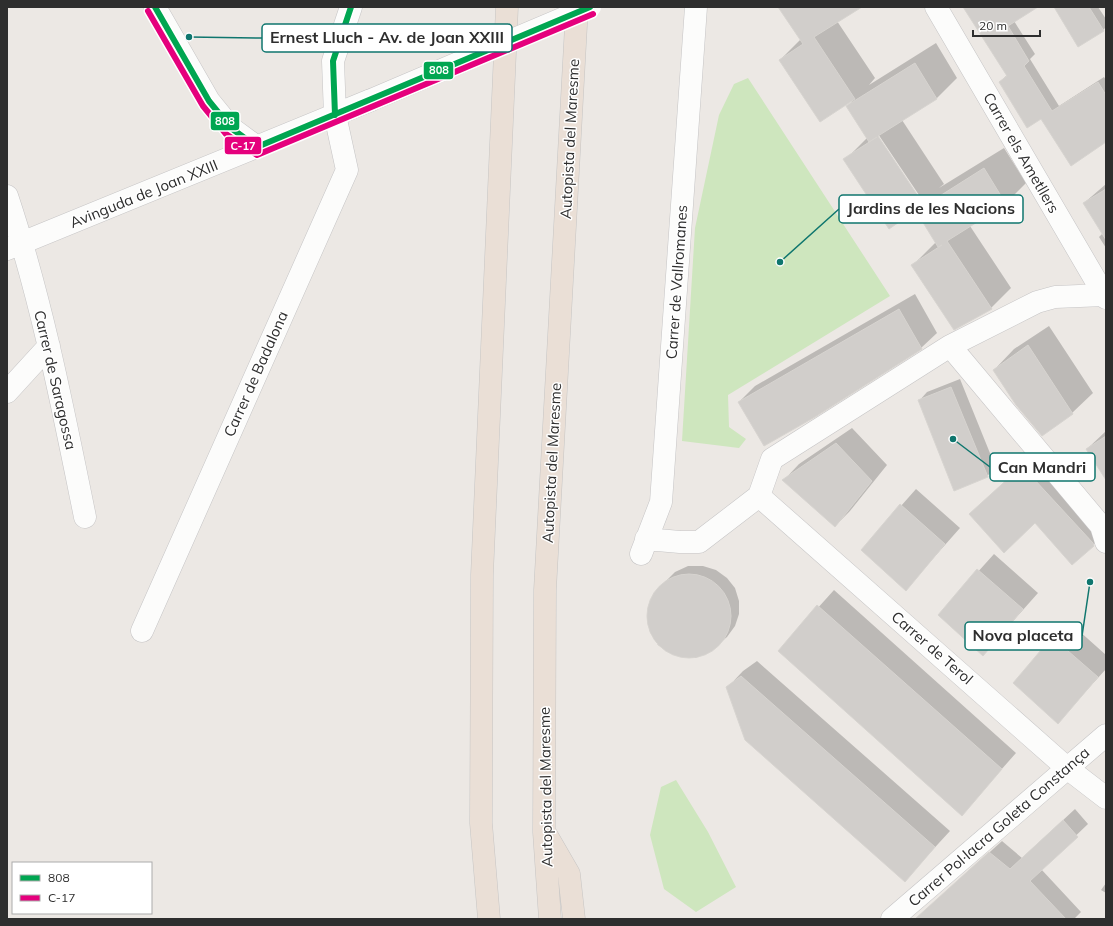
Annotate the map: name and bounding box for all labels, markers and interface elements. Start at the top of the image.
scale bar [973,12,1040,38]
text: 20 m [979,18,1007,33]
callout: Ernest Lluch - Av. de Joan XXIII [262,24,512,52]
text: Ernest Lluch - Av. de Joan XXIII [270,27,504,47]
street label: Autopista del Maresme [556,58,583,220]
line badge: 808 [423,61,454,80]
text: 808 [429,63,449,77]
street label: Carrer els Ametllers [979,89,1064,216]
line badge: 808 [210,111,240,131]
text: 808 [215,114,235,128]
line badge: C-17 [224,136,262,155]
text: C-17 [230,139,256,153]
street label: Avinguda de Joan XXIII [67,155,221,232]
callout: Jardins de les Nacions [839,195,1023,223]
text: Jardins de les Nacions [847,198,1015,218]
street label: Carrer de Vallromanes [662,204,691,360]
street label: Carrer de Saragossa [30,308,81,452]
street label: Carrer de Badalona [219,308,292,440]
street label: Autopista del Maresme [538,382,565,544]
callout: Can Mandri [990,453,1095,481]
text: Can Mandri [998,457,1086,477]
street label: Carrer de Terol [888,607,977,688]
callout: Nova placeta [965,622,1082,650]
text: Nova placeta [973,625,1073,645]
street label: Autopista del Maresme [535,707,556,867]
street label: Carrer Pol·lacra Goleta Constança [904,743,1093,911]
legend [12,862,152,914]
text: 808 [48,870,70,885]
text: C-17 [48,890,75,905]

